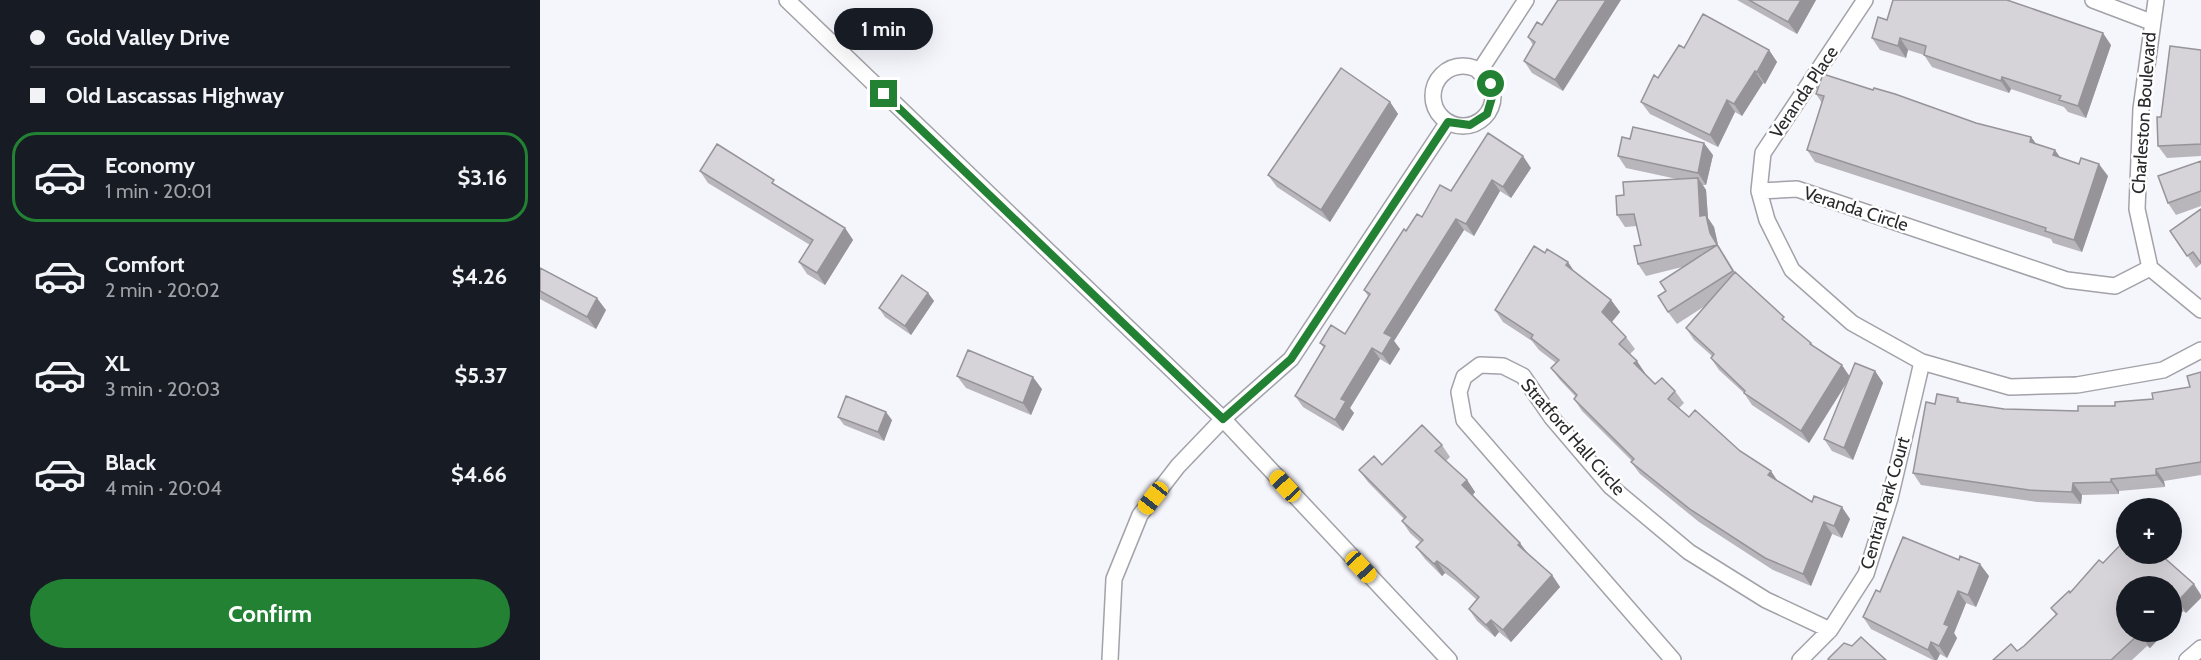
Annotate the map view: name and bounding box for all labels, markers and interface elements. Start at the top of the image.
callout: 1 min [834,7,934,49]
text: 1 min [861,17,906,41]
text: Gold Valley Drive [66,24,230,51]
street label: Charleston Boulevard [2127,31,2161,195]
street label: Veranda Place [1765,42,1843,142]
route start [1477,70,1504,97]
route end [870,80,897,107]
text: Old Lascassas Highway [66,82,284,109]
icon: car [33,150,87,204]
text: Economy [105,152,195,179]
text: $3.16 [457,164,507,191]
text: 1 min · 20:01 [105,179,212,203]
street label: Veranda Circle [1801,182,1911,236]
icon: car [33,249,87,303]
text: Comfort [105,251,184,278]
text: $4.26 [452,263,507,290]
text: 2 min · 20:02 [105,278,220,302]
icon: car [33,348,87,402]
text: XL [105,350,130,377]
text: $5.37 [454,362,507,389]
street label: Stratford Hall Circle [1516,374,1630,500]
text: 3 min · 20:03 [105,377,220,401]
street label: Central Park Court [1856,434,1914,572]
icon: car [33,447,87,501]
text: Black [105,449,156,476]
text: $4.66 [451,461,507,488]
car [1266,467,1304,505]
text: 4 min · 20:04 [105,476,222,500]
car [1135,478,1171,518]
map controls [2116,498,2182,642]
button: + [2116,498,2182,564]
car [1342,548,1380,586]
button: − [2116,576,2182,642]
button: Confirm [30,579,510,648]

